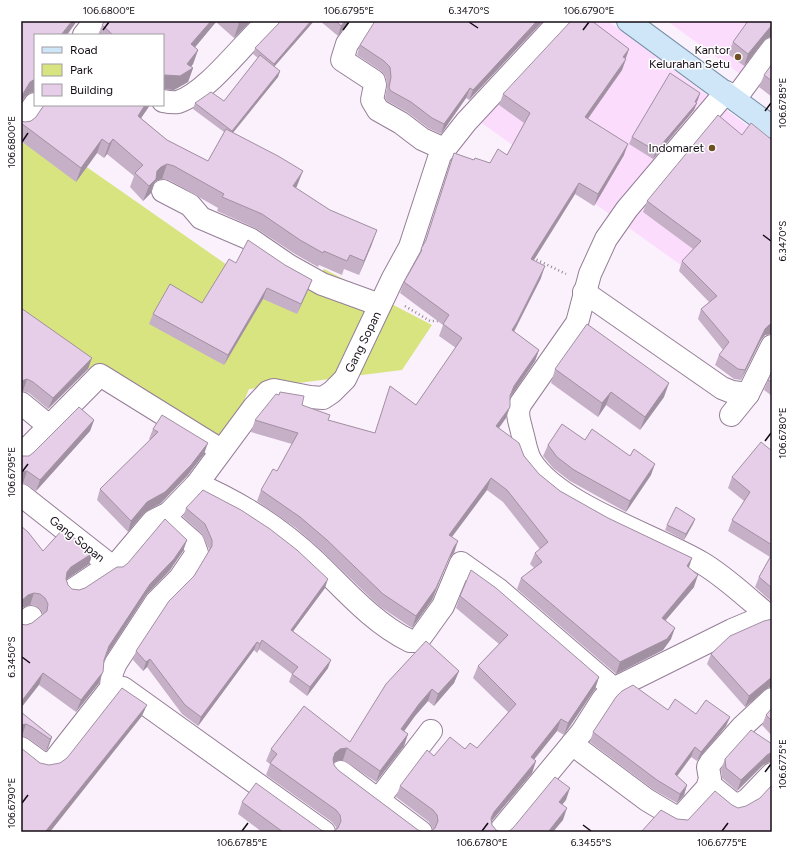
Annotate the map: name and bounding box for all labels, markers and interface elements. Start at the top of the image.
text: 106.6800°E [83,4,135,17]
text: 106.6795°E [324,4,374,17]
text: 6.3470°S [449,4,490,17]
text: 106.6790°E [564,4,615,17]
legend [34,34,164,106]
text: Road [70,43,98,57]
place label: Kantor Kelurahan Setu [649,43,730,71]
marker: Kantor Kelurahan Setu [733,52,743,62]
text: Park [70,63,93,77]
text: 106.6785°E [776,78,789,128]
text: Building [70,83,113,97]
text: 106.6800°E [5,116,18,168]
place label: Indomaret [649,141,704,155]
marker: Indomaret [707,143,717,153]
text: 6.3470°S [776,221,789,262]
street label: Gang Sopan [342,309,384,375]
text: 106.6780°E [776,407,789,459]
text: 106.6795°E [5,447,18,497]
street label: Gang Sopan [47,513,108,565]
text: 6.3450°S [5,636,18,678]
text: 106.6775°E [776,739,789,789]
text: 106.6790°E [5,777,18,829]
text: 106.6785°E [217,836,267,849]
text: 106.6780°E [456,836,508,849]
text: 6.3455°S [571,836,611,849]
text: 106.6775°E [697,836,747,849]

